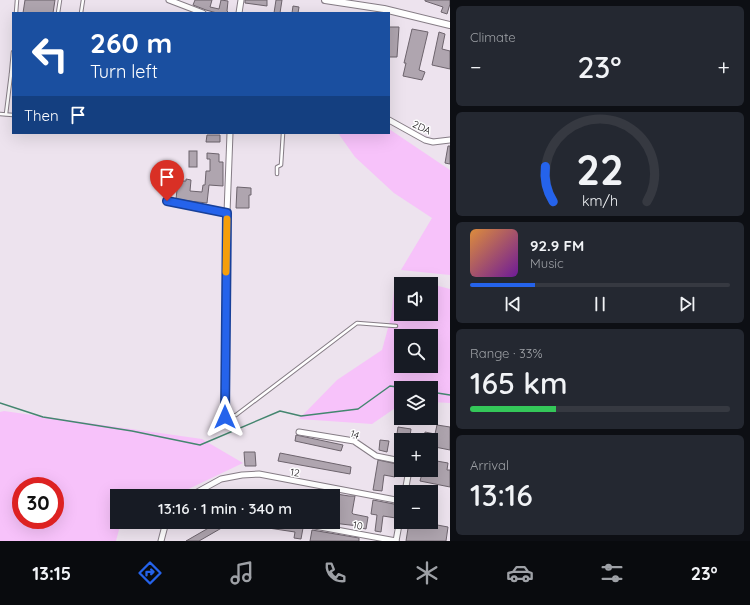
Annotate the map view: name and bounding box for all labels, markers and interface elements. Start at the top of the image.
text: 260 m [90,25,172,60]
icon: left [24,28,76,80]
text: Climate [470,29,516,45]
text: 23° [577,48,622,86]
text: − [470,53,481,81]
text: + [718,53,730,81]
text: Turn left [90,60,158,83]
icon: arrive [67,104,89,126]
text: Then [24,106,59,125]
street label: 2DA [410,118,434,138]
text: 22 [576,143,624,195]
pin [150,160,184,201]
icon: arrive [156,166,178,188]
text: km/h [582,192,618,210]
text: 92.9 FM [530,236,584,255]
text: Music [530,255,564,271]
map controls [394,277,438,529]
button: sound [394,277,438,321]
icon: previous [502,293,524,315]
icon: pause [589,293,611,315]
icon: next [676,293,698,315]
button: search [394,329,438,373]
text: Range · 33% [470,345,543,361]
text: 165 km [470,364,568,402]
button: layers [394,381,438,425]
position arrow [204,396,246,438]
street label: 14 [348,427,361,442]
button: + [394,433,438,477]
text: Arrival [470,457,509,473]
street label: 12 [289,465,301,480]
text: 13:16 [470,476,533,514]
speed limit sign: 30 [12,477,64,529]
button: − [394,485,438,529]
text: 13:16 · 1 min · 340 m [158,499,292,518]
street label: 10 [352,518,364,533]
icon: directions [136,559,164,587]
icon: music [228,559,256,587]
icon: phone [321,559,349,587]
icon: climate [413,559,441,587]
icon: car [506,559,534,587]
icon: filters [598,559,626,587]
text: 13:15 [32,562,71,585]
text: 23° [691,562,718,585]

